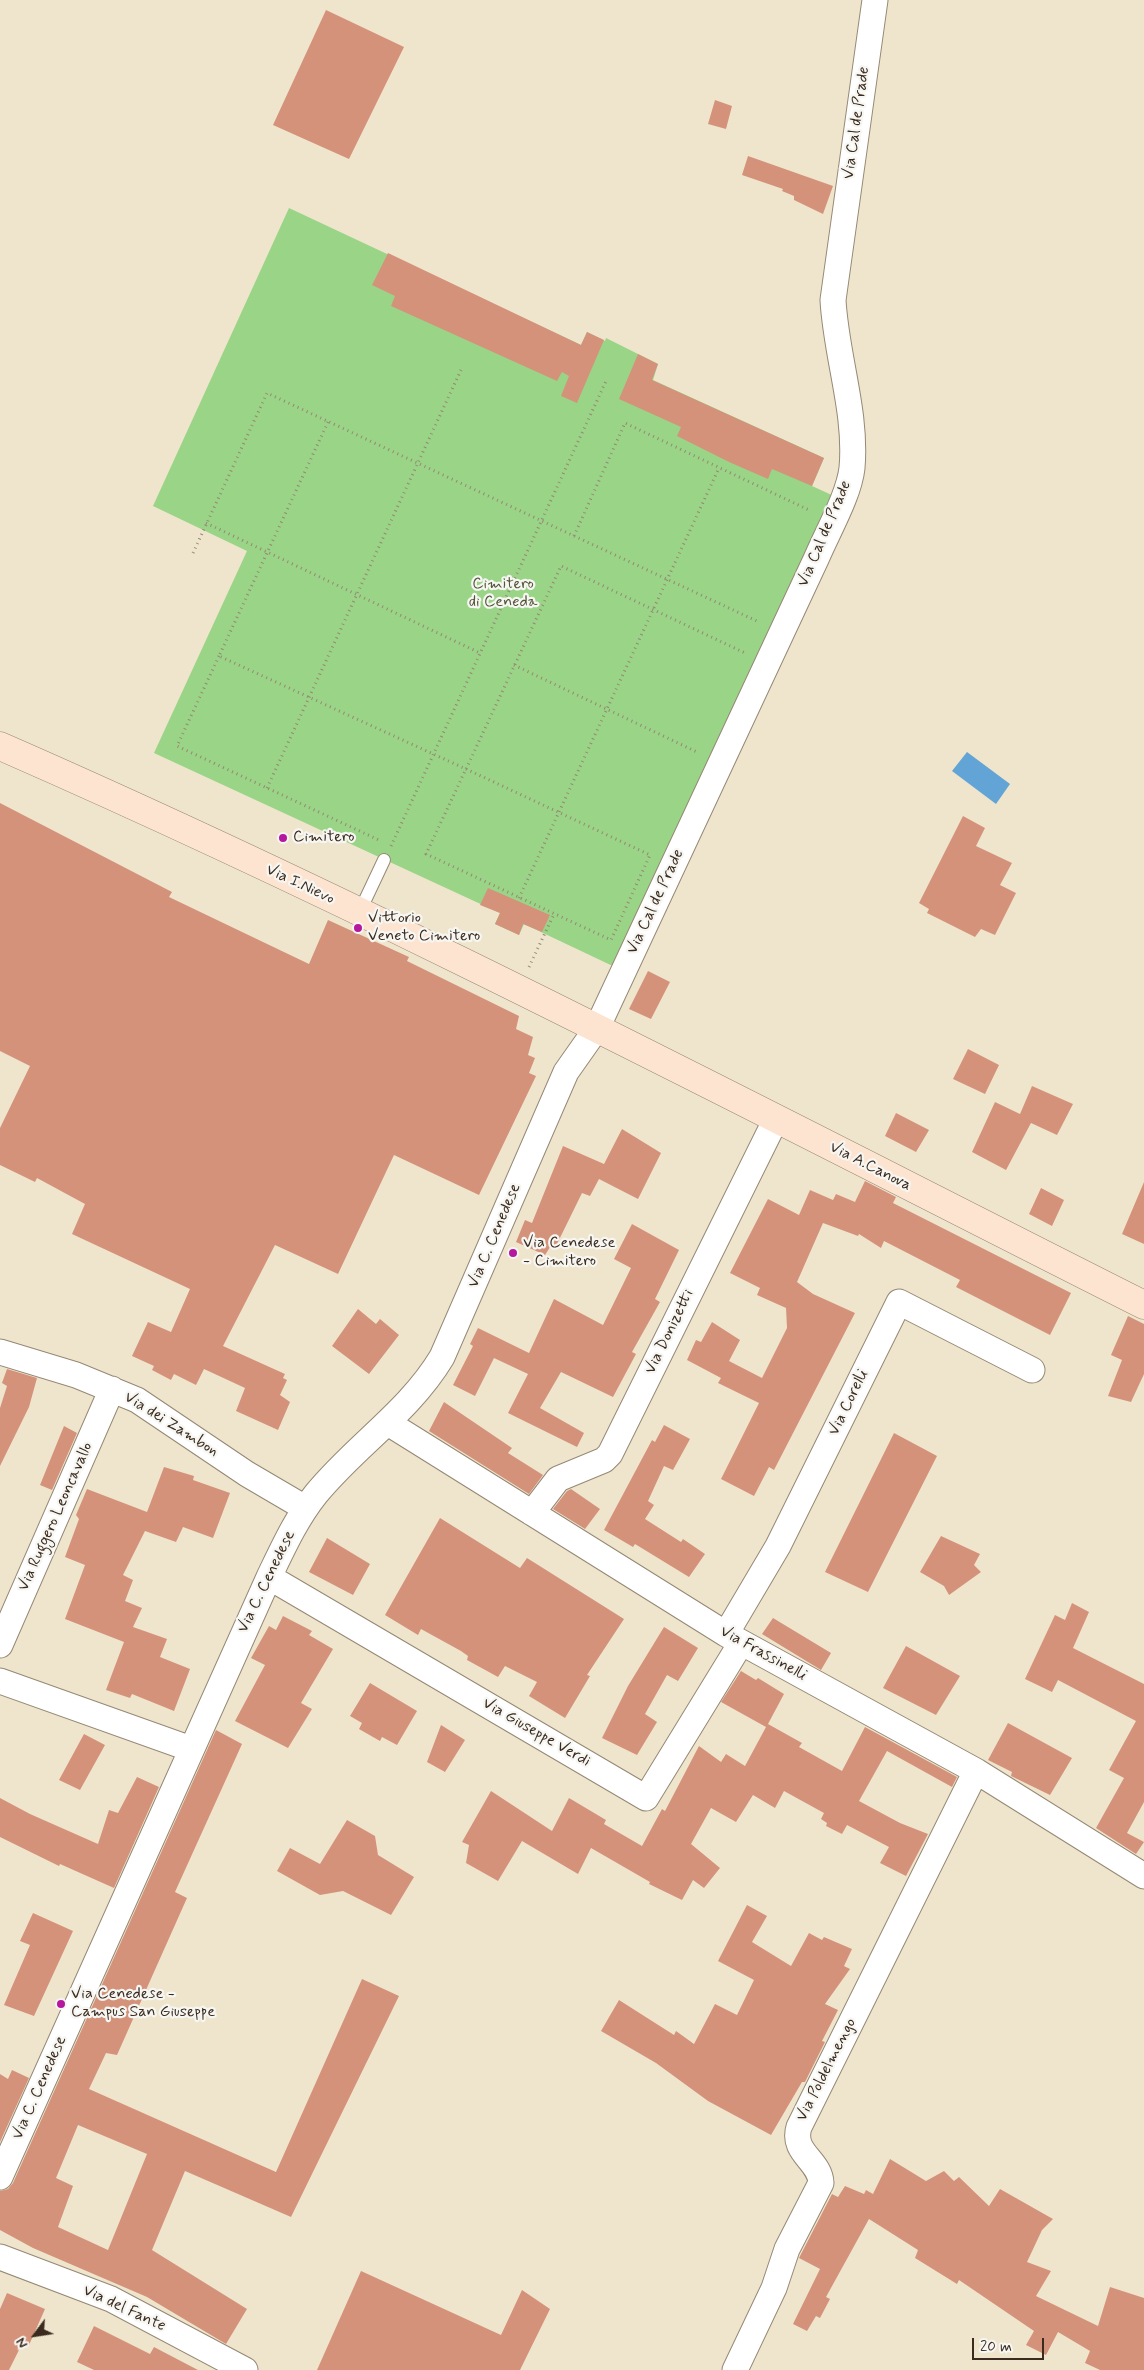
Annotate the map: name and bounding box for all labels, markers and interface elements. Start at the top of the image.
street label: Via Cal de Prade [840,65,874,181]
street label: Via Cal de Prade [794,478,856,590]
park label: Cimitero di Ceneda [469,575,537,613]
place label: Cimitero [293,828,355,848]
marker: Cimitero [277,832,289,844]
street label: Via Cal de Prade [623,847,689,957]
street label: Via I.Nievo [263,861,337,909]
place label: Vittorio Veneto Cimitero [368,909,480,947]
marker: Vittorio Veneto Cimitero [352,922,364,934]
street label: Via A.Canova [826,1138,914,1196]
street label: Via C. Cenedese [464,1181,526,1291]
place label: Via Cenedese - Cimitero [523,1234,615,1272]
marker: Via Cenedese - Cimitero [507,1247,519,1259]
street label: Via Donizetti [641,1287,699,1377]
street label: Via Corelli [825,1367,873,1439]
street label: Via dei Zambon [120,1388,222,1462]
street label: Via Ruggero Leoncavallo [15,1440,97,1594]
street label: Via C. Cenedese [234,1528,300,1636]
street label: Via Frassinelli [716,1622,810,1686]
street label: Via Giuseppe Verdi [479,1694,593,1772]
place label: Via Cenedese - Campus San Giuseppe [71,1985,215,2023]
marker: Via Cenedese - Campus San Giuseppe [55,1998,67,2010]
street label: Via Poldelmengo [793,2015,861,2125]
street label: Via C. Cenedese [9,2033,71,2143]
street label: Via del Fante [79,2281,169,2337]
north arrow [10,2310,60,2360]
scale bar [974,2328,1046,2360]
text: N [12,2334,32,2351]
text: 20 m [980,2337,1012,2357]

